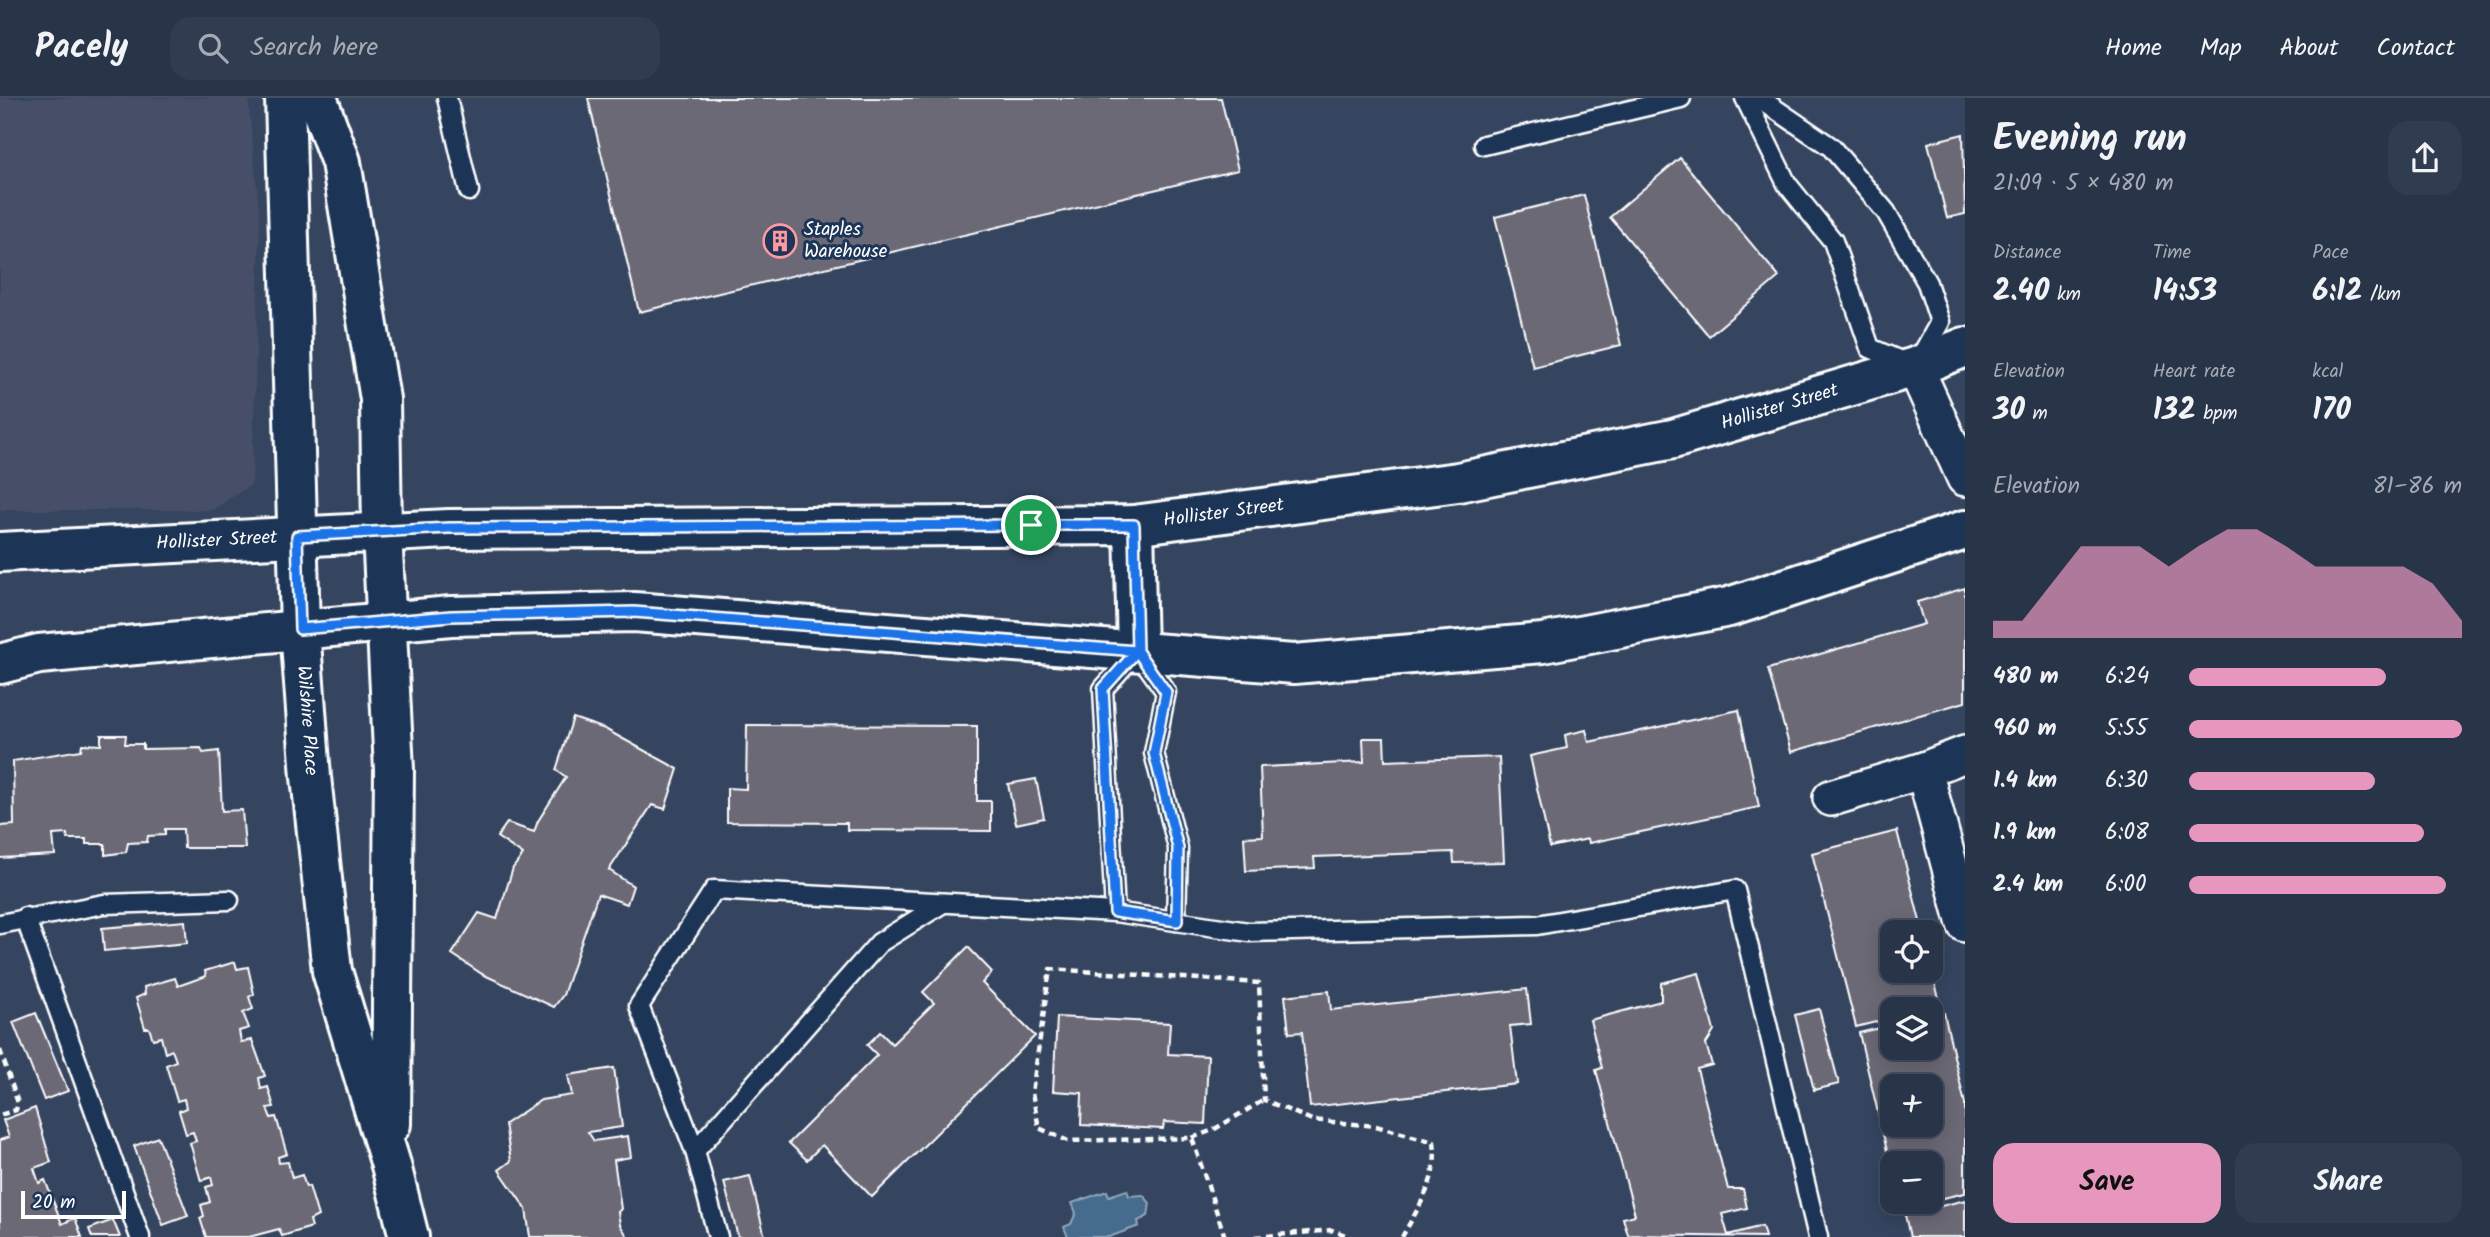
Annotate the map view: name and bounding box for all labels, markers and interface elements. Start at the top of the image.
search box [170,17,660,80]
text: Pacely [35,22,128,75]
text: Search here [250,27,378,69]
icon: search [194,29,232,67]
text: Home [2105,29,2162,68]
text: Map [2200,29,2242,68]
text: About [2280,29,2338,68]
text: Contact [2376,29,2455,68]
text: Evening run [1993,110,2187,170]
button: share [2388,121,2462,195]
text: 21:09 · 5 × 480 m [1993,166,2173,202]
place label: Staples Warehouse [804,215,888,267]
building icon: Staples Warehouse [761,222,799,260]
text: Distance [1993,238,2061,268]
text: Time [2153,238,2191,268]
text: Pace [2312,238,2349,268]
text: 2.40 [1993,268,2049,316]
text: 14:53 [2153,268,2217,316]
text: 6:12 [2312,268,2363,316]
text: km [2049,280,2081,310]
text: /km [2363,280,2401,310]
text: Elevation [1993,357,2065,387]
text: Heart rate [2153,357,2235,387]
text: kcal [2312,357,2343,387]
street label: Hollister Street [1717,375,1843,439]
text: 30 [1993,387,2025,435]
text: 132 [2153,387,2196,435]
text: 170 [2312,387,2351,435]
text: m [2025,399,2048,429]
text: bpm [2196,399,2237,429]
text: Elevation [1993,469,2080,505]
text: 81–86 m [2373,469,2462,505]
street label: Hollister Street [1161,490,1286,536]
pin [1001,495,1061,555]
icon: arrive [1012,506,1050,544]
street label: Hollister Street [155,523,279,559]
text: 480 m [1993,659,2059,695]
text: 6:24 [2105,659,2149,695]
street label: Wilshire Place [288,664,326,777]
text: 960 m [1993,711,2057,747]
text: 5:55 [2105,711,2148,747]
text: 1.4 km [1993,763,2057,799]
text: 6:30 [2105,763,2148,799]
text: 1.9 km [1993,815,2056,851]
text: 6:08 [2105,815,2149,851]
text: 2.4 km [1993,867,2063,903]
text: 6:00 [2105,867,2146,903]
map controls [1880,920,1943,1214]
button: locate [1880,920,1943,983]
button: layers [1880,997,1943,1060]
button: + [1880,1074,1943,1137]
button: Save [1993,1143,2221,1223]
button: Share [2235,1143,2462,1223]
button: − [1880,1151,1943,1214]
scale bar [21,1188,126,1220]
text: 20 m [32,1188,75,1218]

